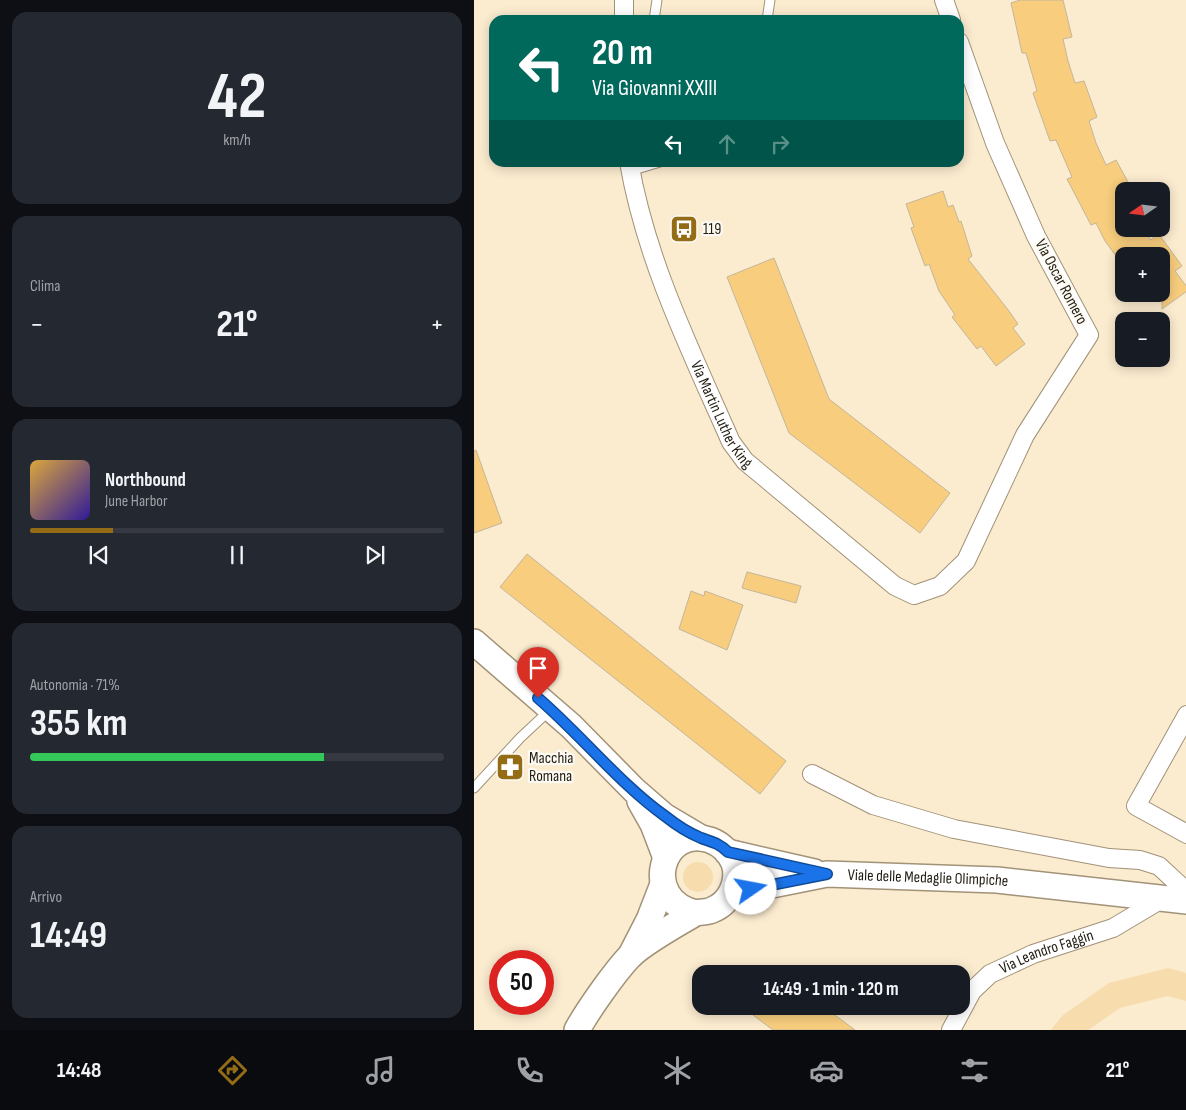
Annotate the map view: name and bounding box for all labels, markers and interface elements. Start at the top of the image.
text: 20 m [592,32,653,75]
icon: left [509,35,574,100]
text: 42 [208,59,266,137]
text: Via Giovanni XXIII [592,75,717,102]
icon: left [660,130,688,158]
icon: ahead [713,130,741,158]
icon: right [766,130,794,158]
text: km/h [223,131,251,150]
north arrow [1115,182,1170,238]
map controls [1115,182,1170,367]
bus stop icon: 119 [669,214,699,244]
place label: 119 [703,220,721,239]
street label: Via Oscar Romero [1031,236,1091,328]
button: + [1115,247,1170,302]
text: Clima [30,277,60,296]
text: 21° [216,302,258,347]
text: − [30,308,44,341]
text: + [430,308,444,341]
button: − [1115,312,1170,367]
street label: Via Martin Luther King [687,358,756,473]
text: Northbound [105,469,186,492]
text: June Harbor [105,492,168,511]
icon: previous [85,541,113,569]
icon: pause [223,541,251,569]
icon: next [361,541,389,569]
pin [517,647,559,698]
icon: arrive [524,654,552,682]
text: Autonomia · 71% [30,676,120,695]
text: 355 km [30,701,128,746]
place label: Macchia Romana [529,749,573,786]
pharmacy icon: Macchia Romana [495,752,525,782]
position arrow [724,862,776,914]
street label: Viale delle Medaglie Olimpiche [847,865,1009,891]
text: Arrivo [30,888,62,907]
text: 14:49 [30,913,107,958]
street label: Via Leandro Faggin [996,925,1096,978]
speed limit sign: 50 [489,950,554,1015]
text: 14:49 · 1 min · 120 m [763,978,899,1001]
icon: directions [215,1053,250,1088]
icon: music [363,1053,398,1088]
icon: phone [512,1053,547,1088]
icon: climate [660,1053,695,1088]
icon: car [809,1053,844,1088]
icon: filters [957,1053,992,1088]
text: 14:48 [57,1057,101,1084]
text: 21° [1105,1057,1129,1084]

